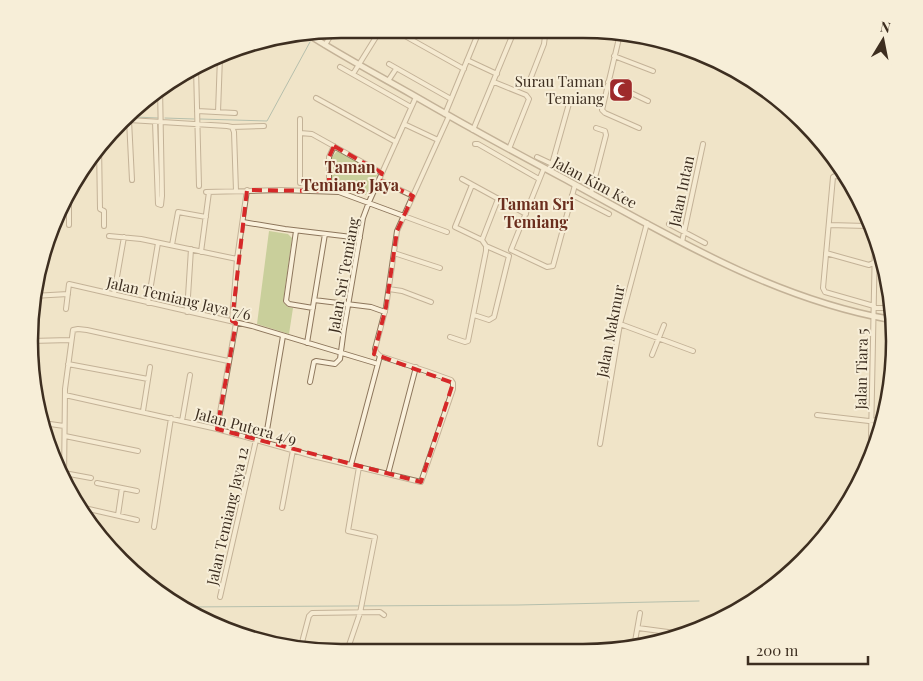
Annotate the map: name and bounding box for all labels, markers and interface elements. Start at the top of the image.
north arrow [858,15,908,65]
text: N [879,16,892,37]
place label: Surau Taman Temiang [515,71,604,108]
mosque icon: Surau Taman Temiang [608,77,634,103]
street label: Jalan Kim Kee [548,151,641,213]
street label: Jalan Intan [663,154,698,229]
district label: Taman Temiang Jaya [301,156,400,195]
district label: Taman Sri Temiang [498,193,574,232]
street label: Jalan Sri Temiang [323,215,363,335]
street label: Jalan Temiang Jaya 7/6 [104,271,253,324]
street label: Jalan Makmur [591,283,629,380]
street label: Jalan Tiara 5 [850,328,872,411]
street label: Jalan Putera 4/9 [192,403,299,449]
street label: Jalan Temiang Jaya 12 [201,445,253,588]
scale bar [748,634,868,666]
text: 200 m [756,640,799,660]

